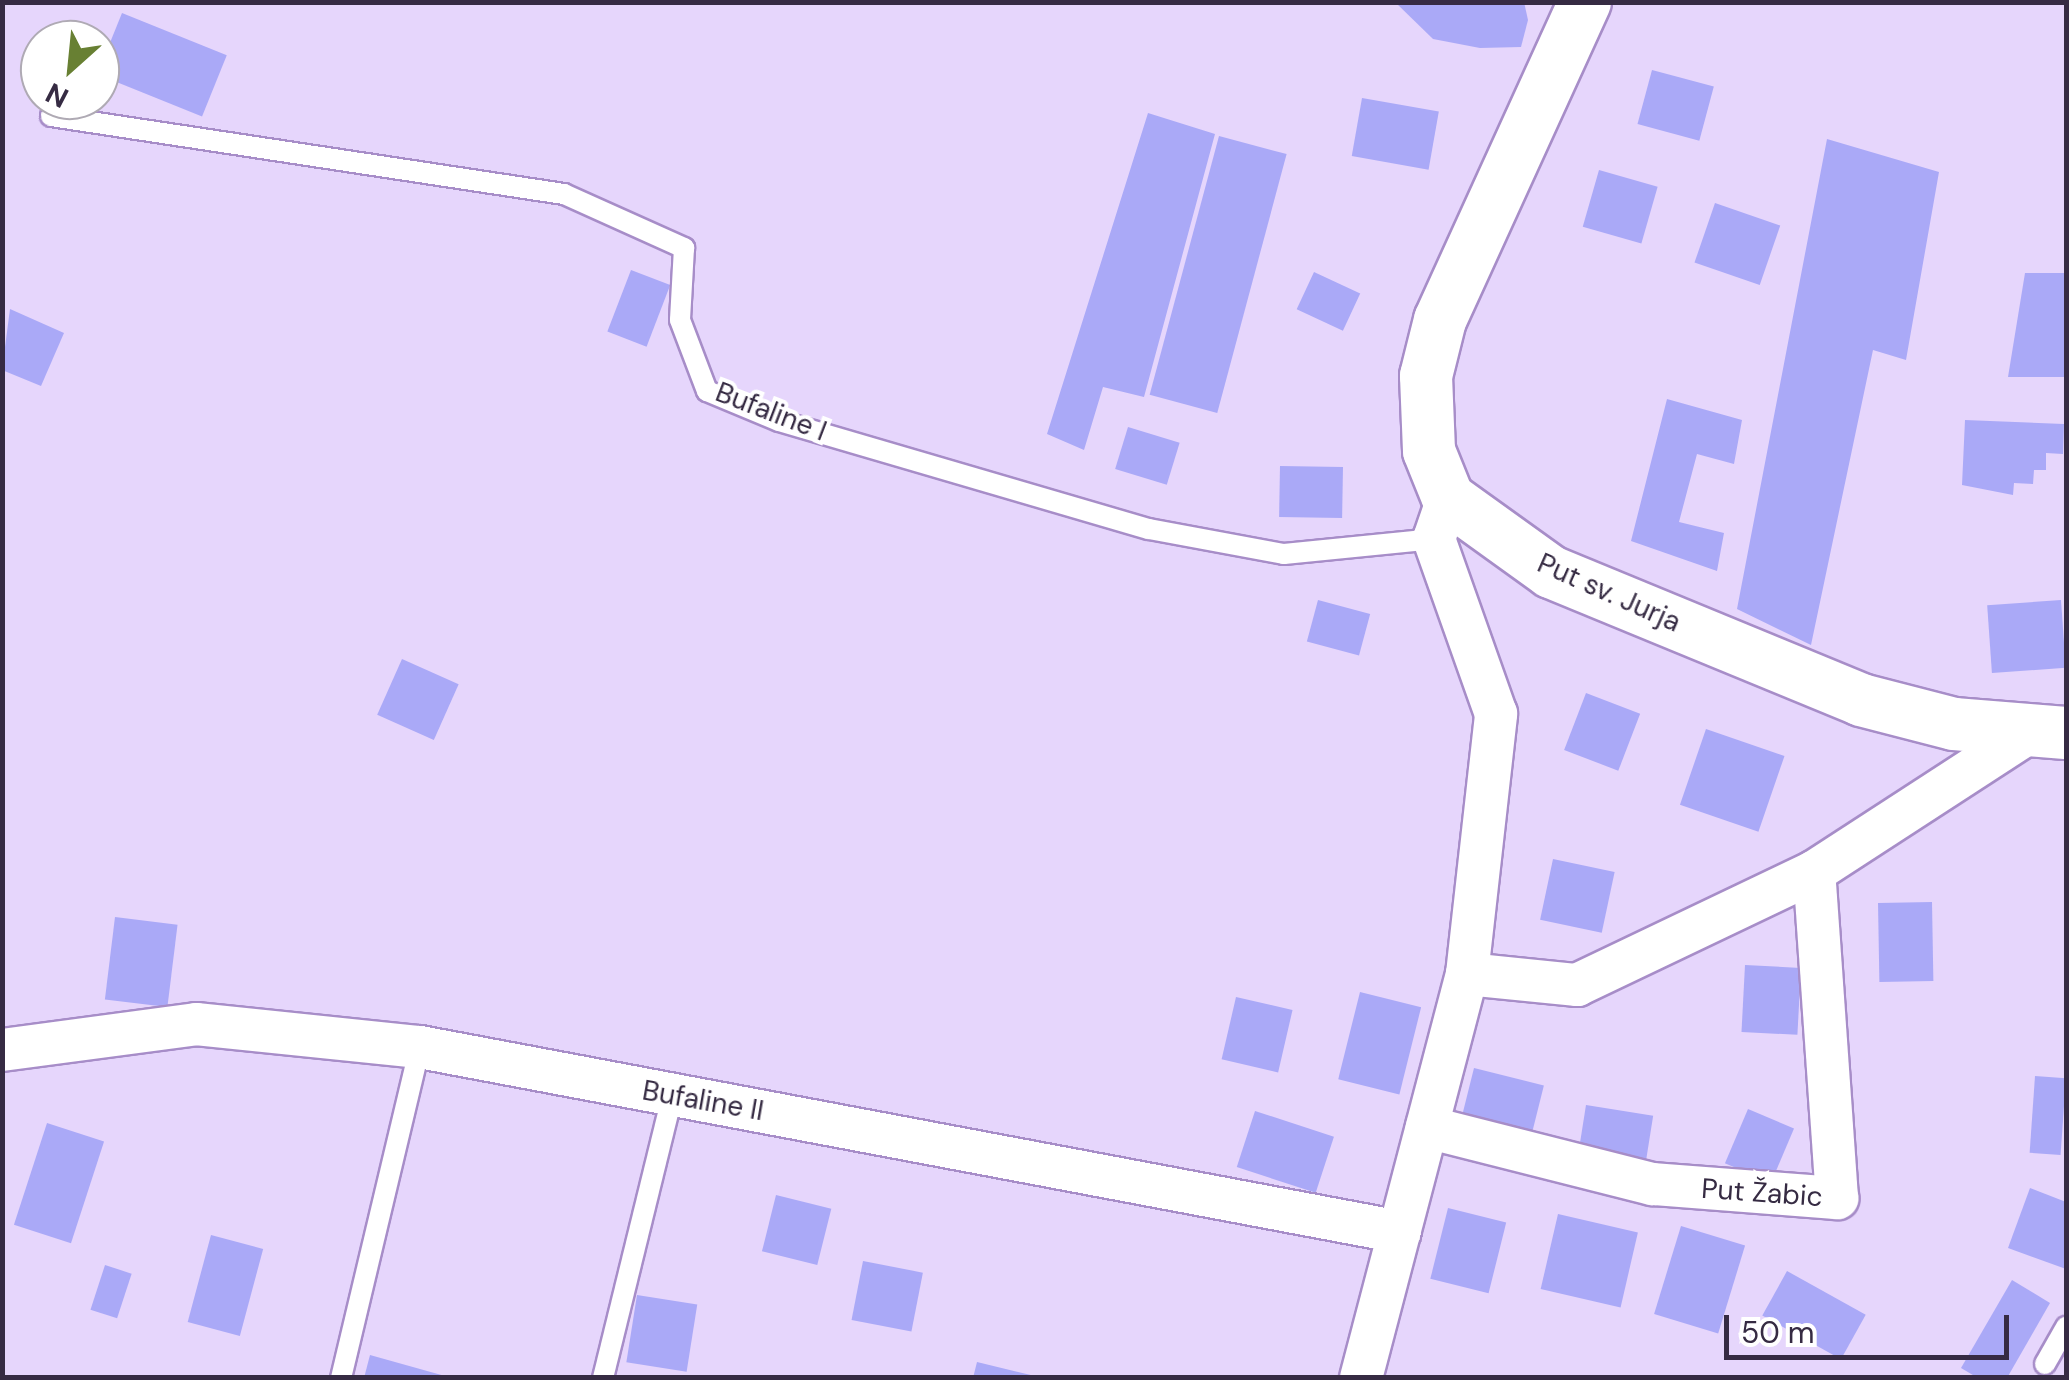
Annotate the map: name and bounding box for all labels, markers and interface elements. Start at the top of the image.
north arrow [20,20,120,120]
text: N [40,74,75,117]
street label: Bufaline I [711,376,831,448]
street label: Put sv. Jurja [1532,547,1686,639]
street label: Bufaline II [640,1074,766,1128]
street label: Put Žabic [1700,1172,1824,1214]
scale bar [1729,1295,2014,1357]
text: 50 m [1741,1313,1815,1352]

